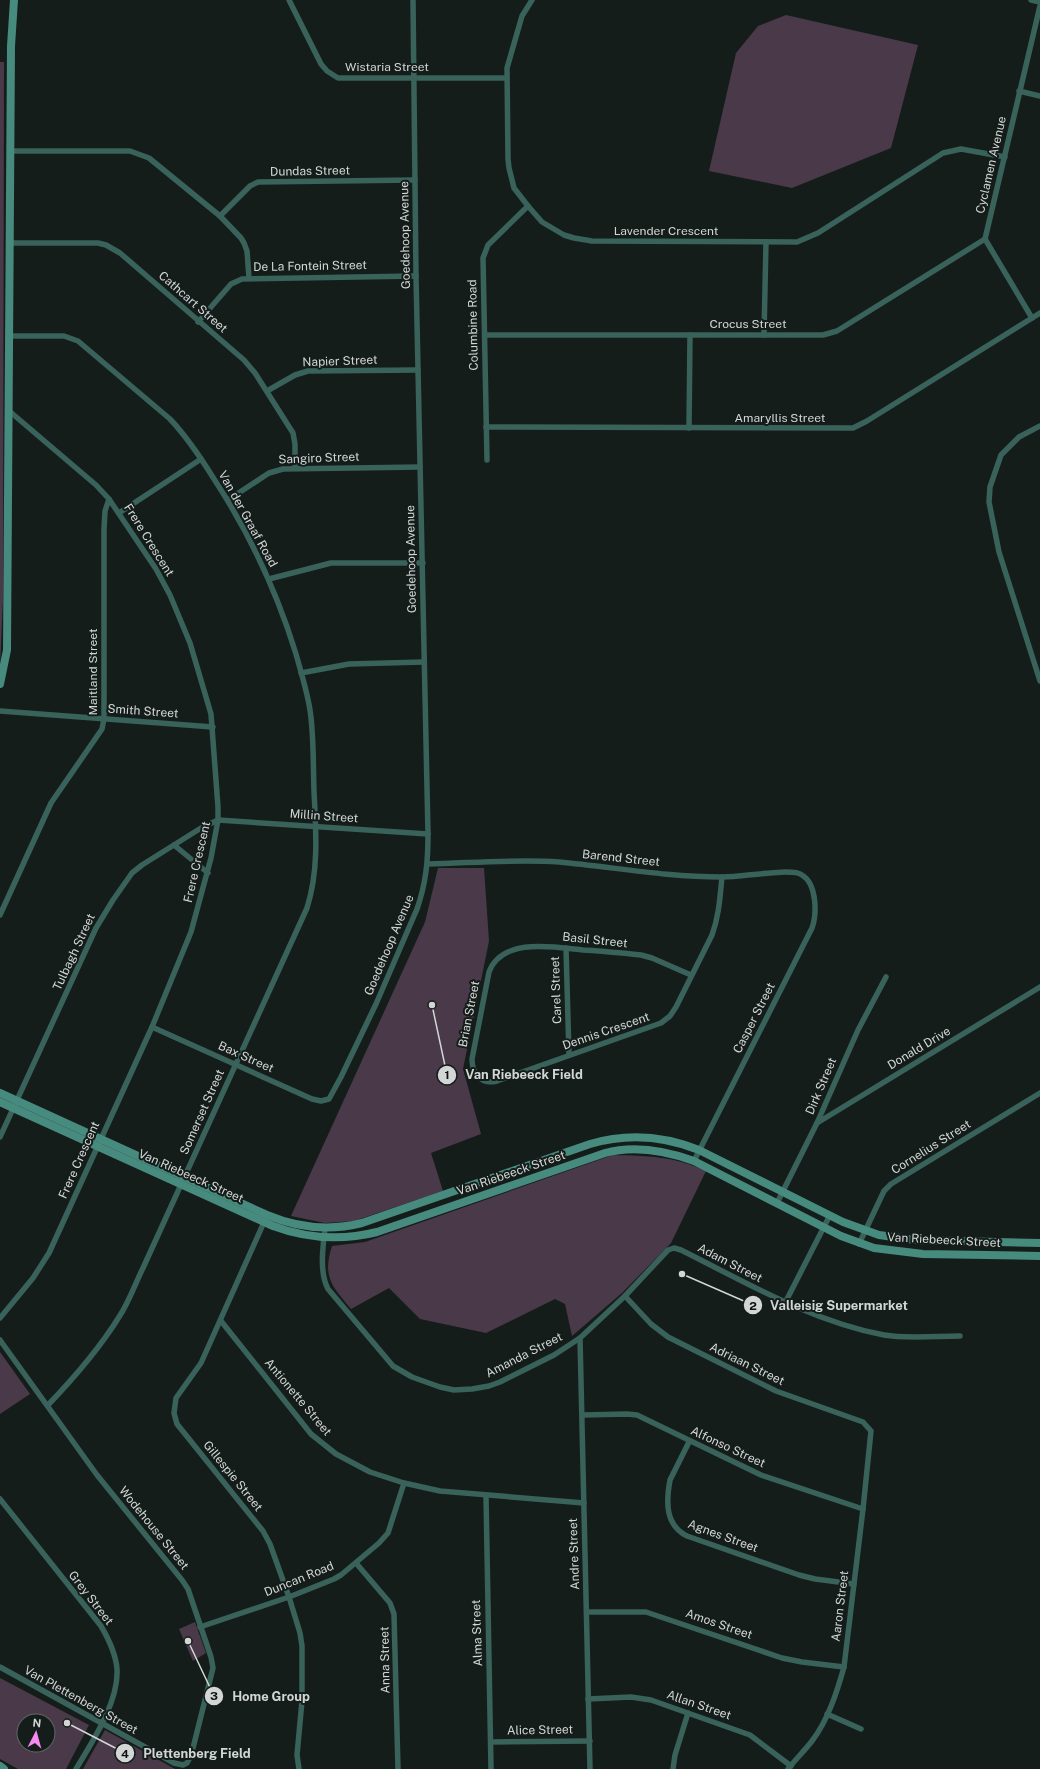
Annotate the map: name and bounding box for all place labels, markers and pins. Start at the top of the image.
callout: Van Riebeeck Field [437,1062,590,1087]
callout: Valleisig Supermarket [743,1293,916,1318]
callout: Home Group [204,1684,318,1709]
callout: Plettenberg Field [115,1741,258,1766]

